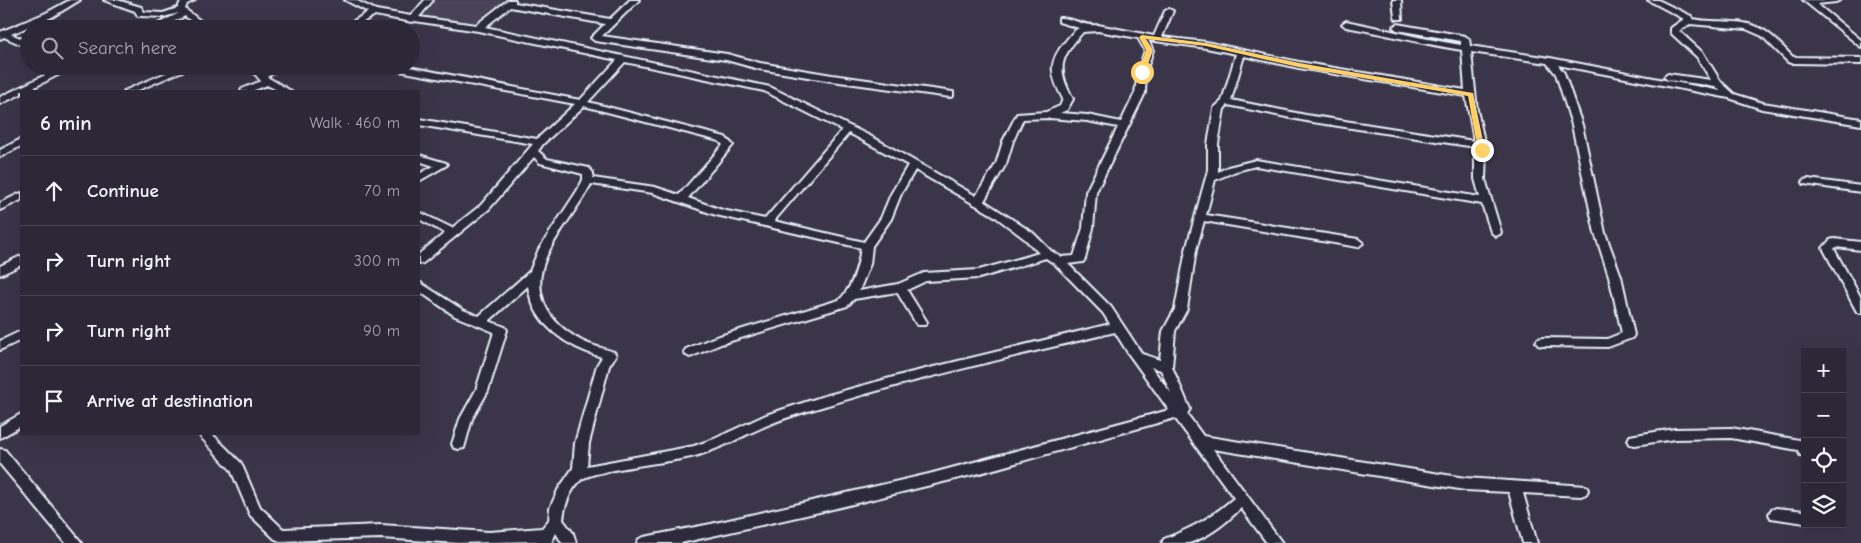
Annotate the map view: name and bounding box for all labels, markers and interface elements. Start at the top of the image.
search box [20,20,420,75]
icon: search [38,34,66,62]
text: Search here [78,37,177,59]
route start [1131,61,1154,84]
text: 6 min [40,111,92,135]
text: Walk · 460 m [309,114,400,132]
route end [1471,139,1494,162]
icon: ahead [40,177,68,205]
text: Continue [87,180,159,202]
text: 70 m [364,182,400,200]
icon: right [40,247,68,275]
text: Turn right [87,250,171,272]
text: 300 m [354,252,400,270]
icon: right [40,317,68,345]
text: Turn right [87,320,171,342]
text: 90 m [363,322,400,340]
map controls [1801,348,1846,528]
button: + [1801,348,1846,393]
icon: arrive [40,387,68,415]
text: Arrive at destination [87,390,253,412]
button: − [1801,393,1846,438]
button: locate [1801,438,1846,483]
button: layers [1801,483,1846,528]

